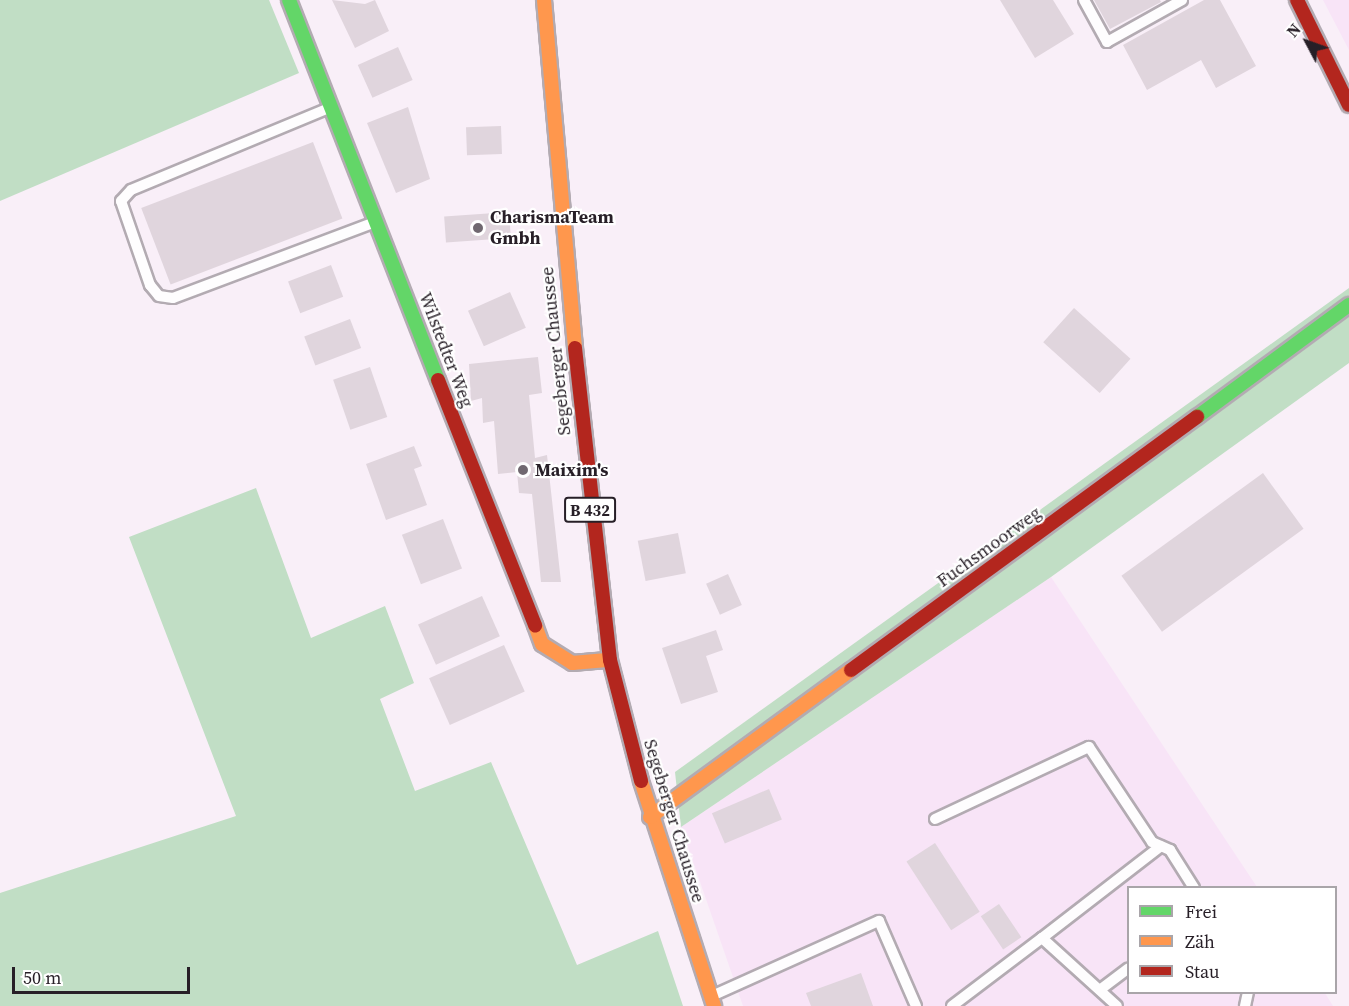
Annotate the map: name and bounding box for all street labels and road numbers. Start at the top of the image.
street label: Segeberger Chaussee [536,266,576,436]
street label: Wilstedter Weg [414,289,478,411]
road number: B 432 [563,497,617,523]
street label: Fuchsmoorweg [933,502,1045,592]
street label: Segeberger Chaussee [639,737,709,905]

